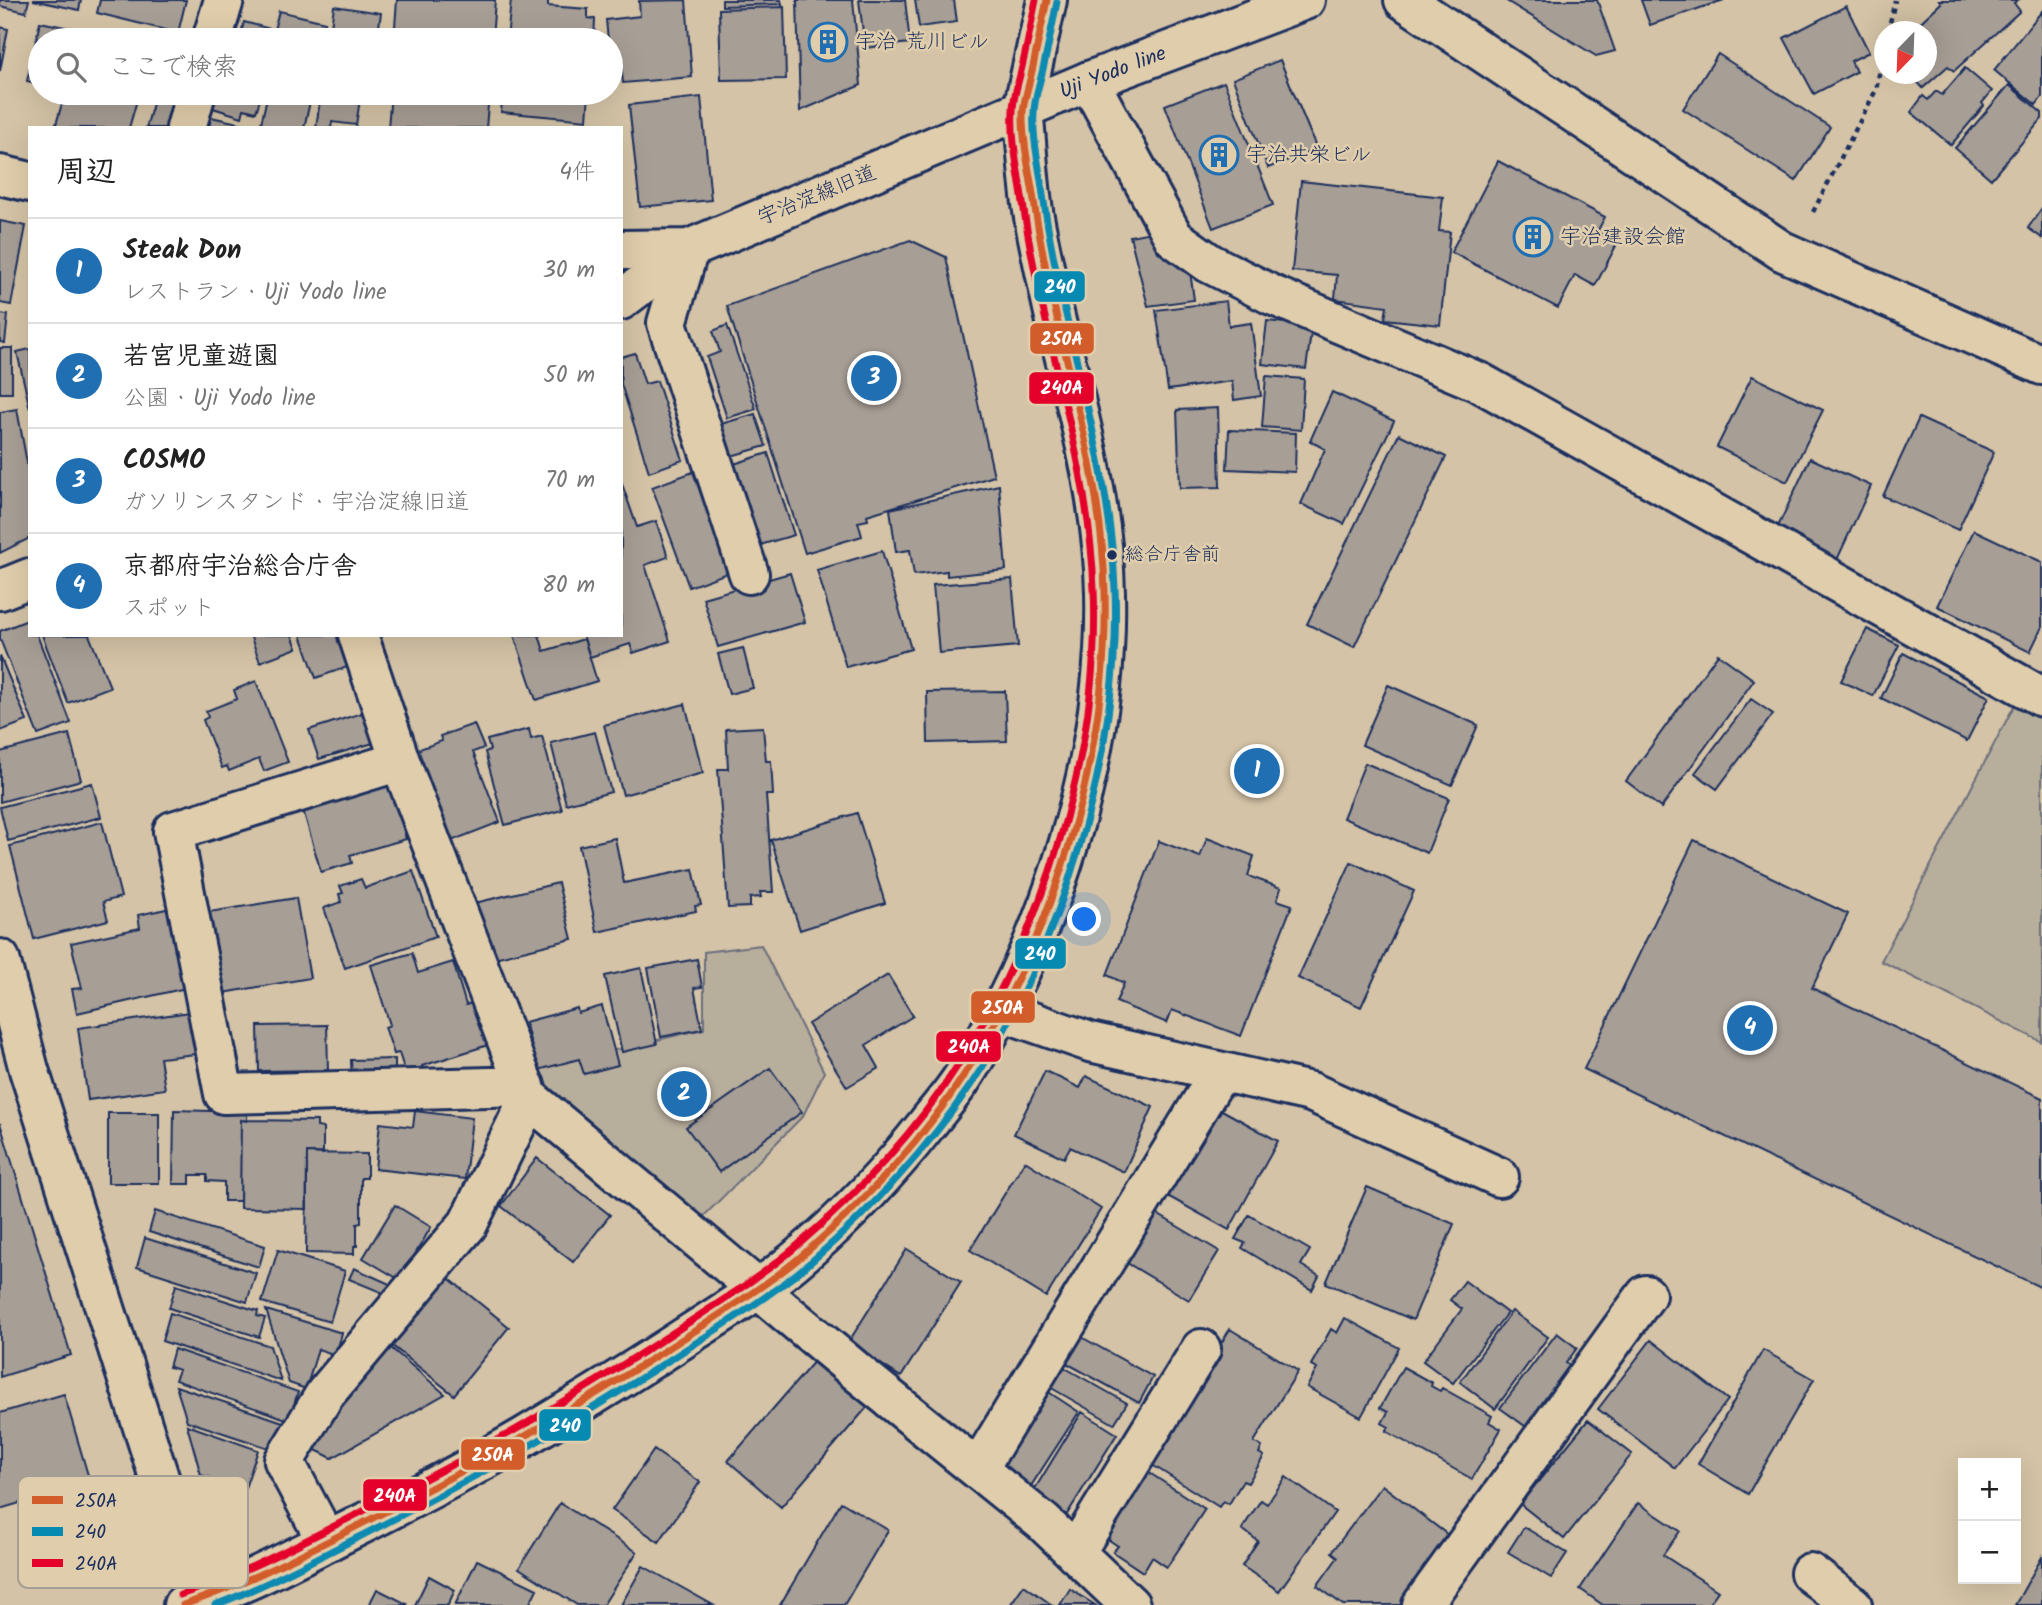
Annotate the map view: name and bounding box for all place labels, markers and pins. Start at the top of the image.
building icon: 宇治 荒川ビル [807,21,849,63]
place label: 宇治 荒川ビル [855,26,989,59]
building icon: 宇治共栄ビル [1198,134,1240,176]
place label: 宇治共栄ビル [1246,139,1372,172]
building icon: 宇治建設会館 [1512,216,1554,258]
place label: 宇治建設会館 [1560,221,1686,254]
pin: 3 [851,352,897,404]
place label: 総合庁舎前 [1125,540,1220,570]
marker: 総合庁舎前 [1105,548,1119,562]
pin: 1 [1234,745,1280,797]
pin: 4 [1727,1002,1773,1054]
pin: 2 [661,1068,707,1120]

